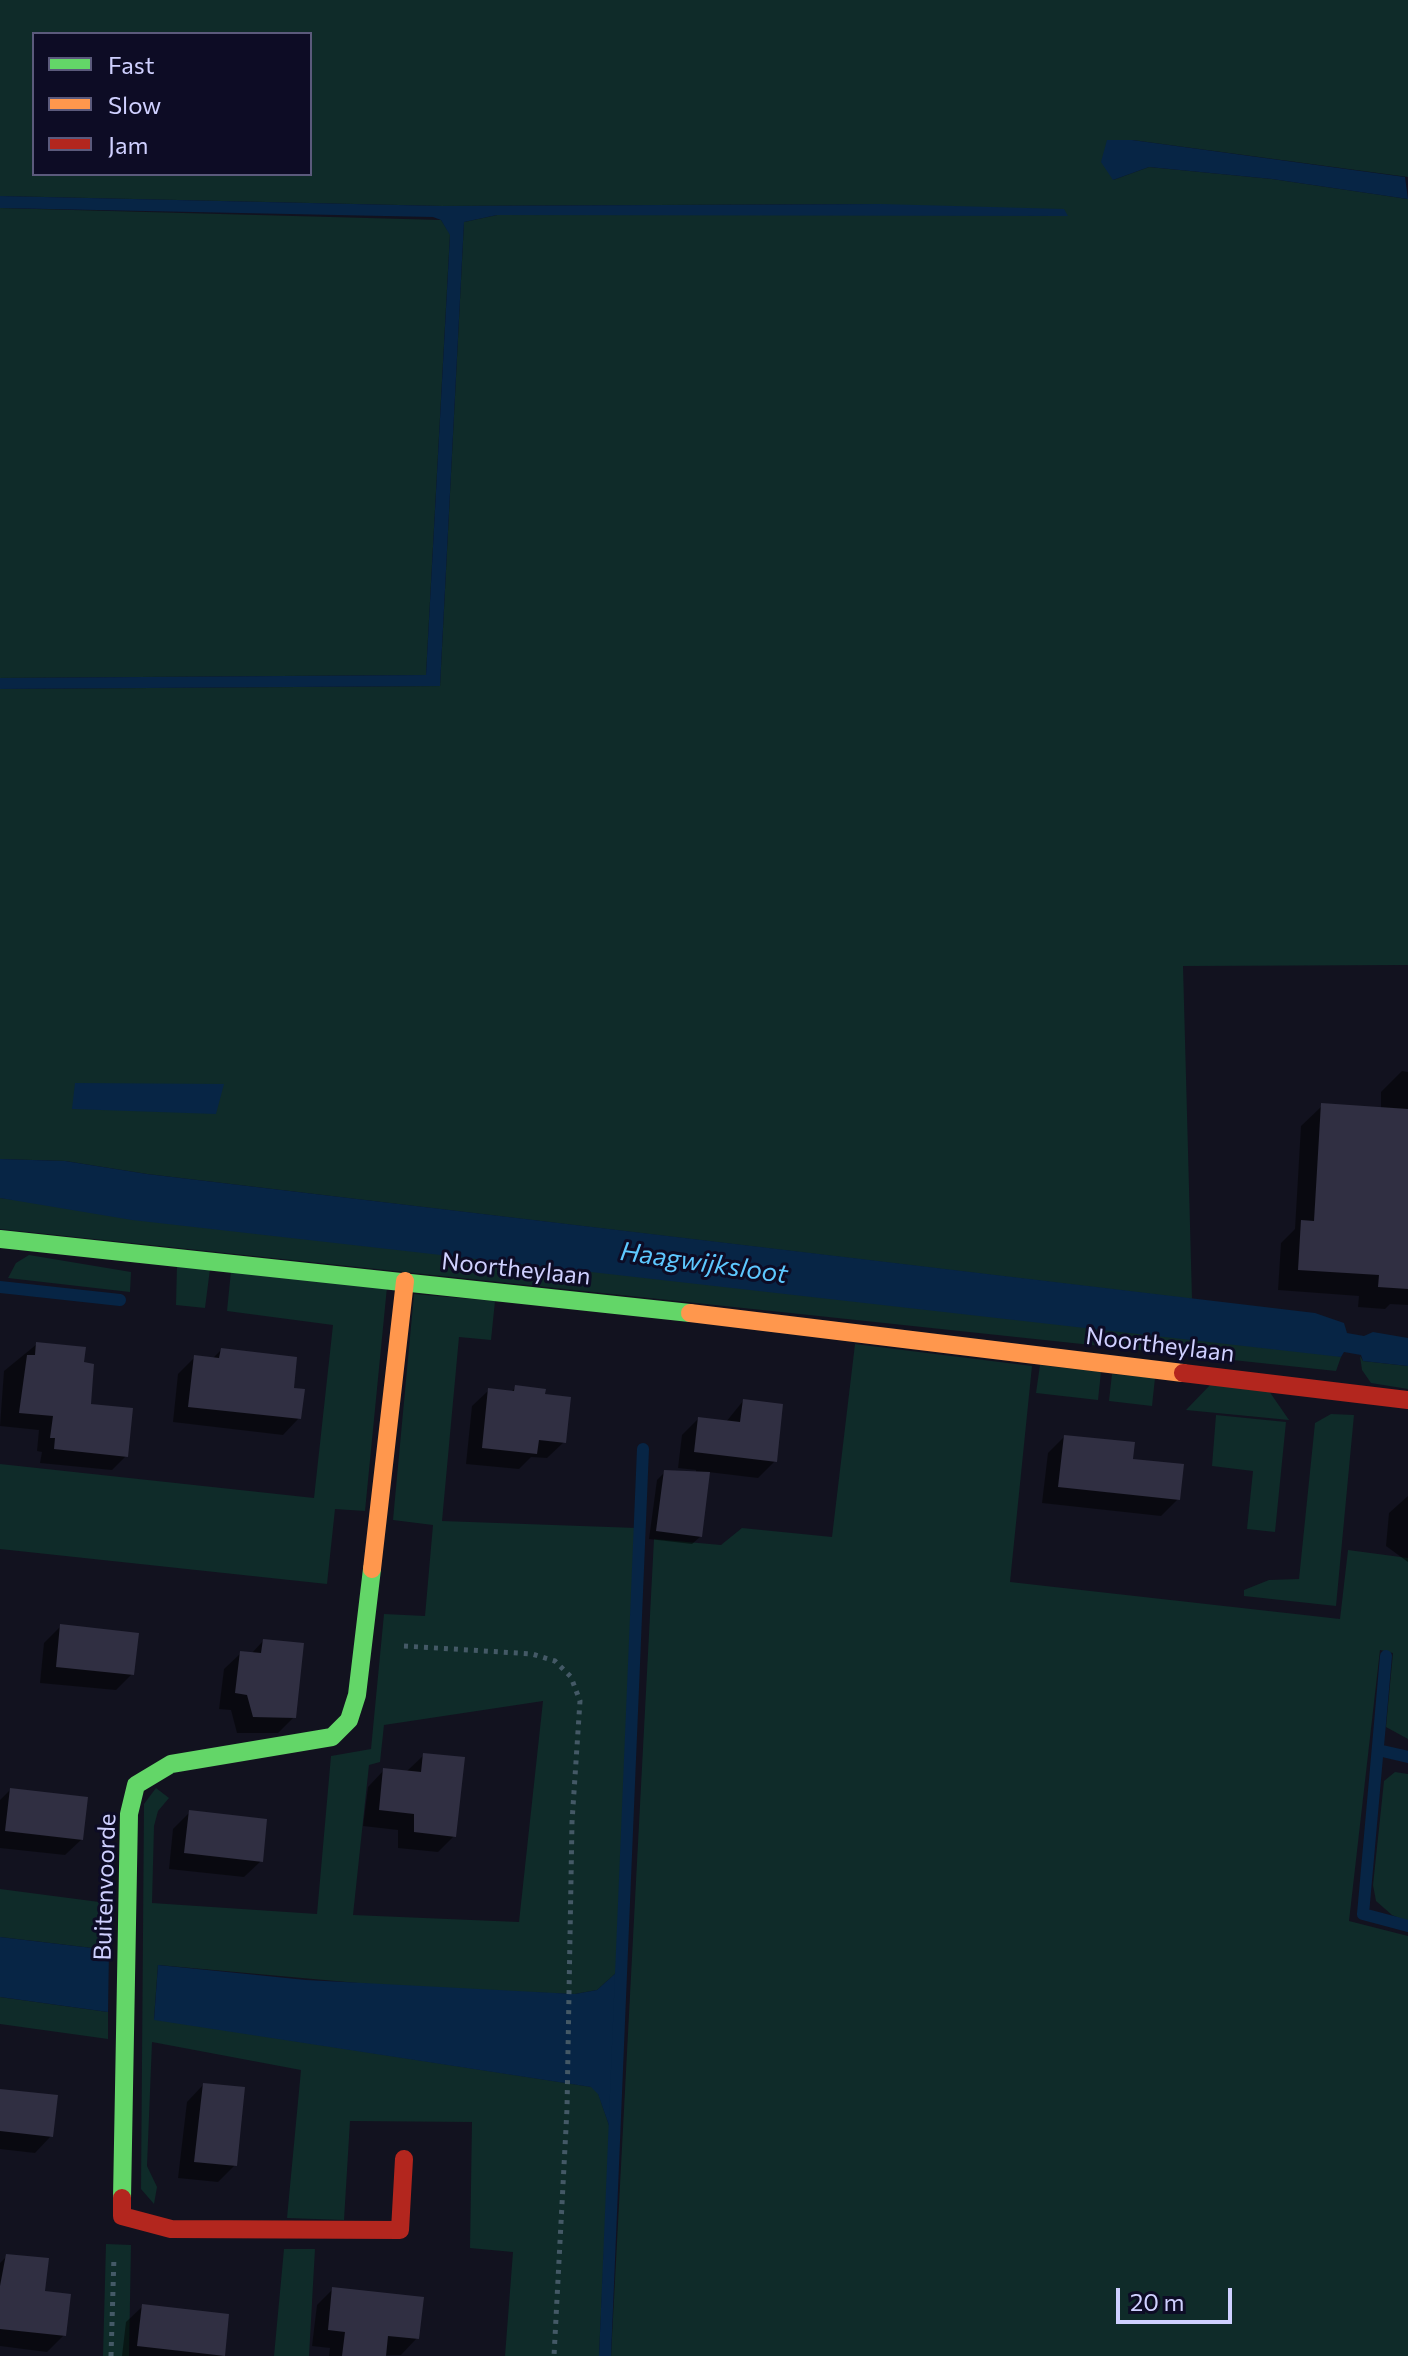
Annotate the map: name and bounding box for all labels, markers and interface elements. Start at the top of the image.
legend [32,32,312,176]
text: Fast [108,50,155,79]
text: Slow [108,90,161,119]
text: Jam [108,130,148,159]
water label: Haagwijksloot [618,1236,790,1290]
street label: Noortheylaan [440,1247,592,1291]
street label: Noortheylaan [1084,1322,1236,1368]
street label: Buitenvoorde [88,1813,122,1961]
scale bar [1120,2272,1236,2322]
text: 20 m [1130,2287,1184,2316]

